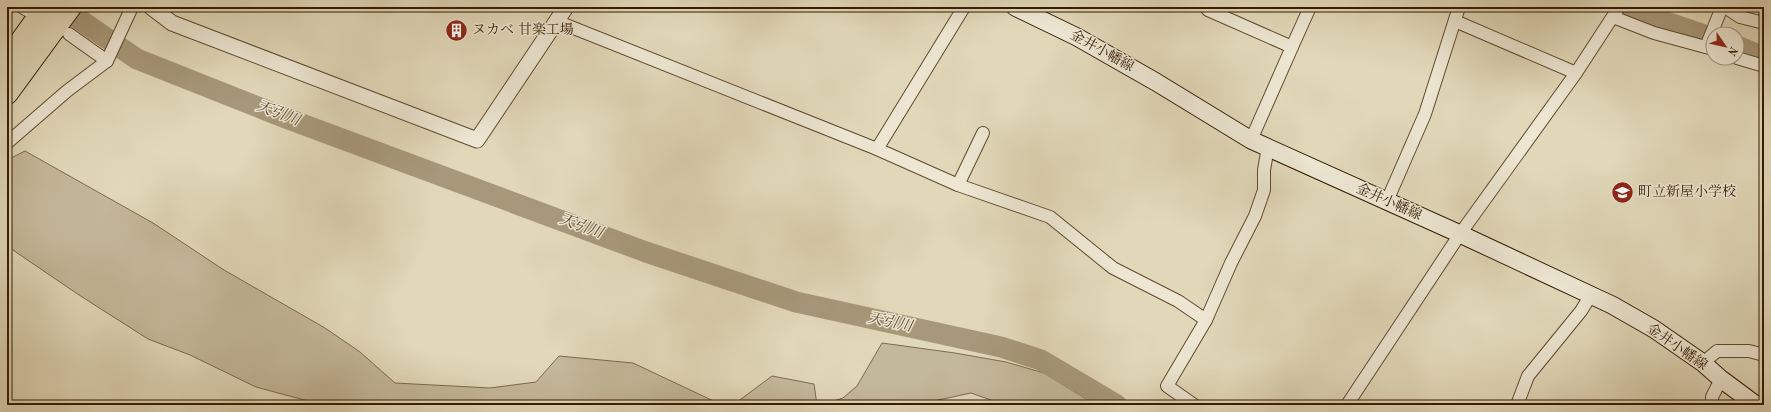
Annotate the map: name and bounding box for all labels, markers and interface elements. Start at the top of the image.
building icon: ヌカベ 甘楽工場 [443,17,469,43]
place label: ヌカベ 甘楽工場 [472,22,574,37]
north arrow [1705,26,1745,66]
street label: 金井小幡線 [1068,27,1136,74]
text: N [1725,44,1739,58]
water label: 天引川 [254,97,304,130]
school or university icon: 町立新屋小学校 [1610,179,1636,205]
street label: 金井小幡線 [1354,180,1424,223]
place label: 町立新屋小学校 [1638,184,1736,199]
water label: 天引川 [557,210,607,242]
water label: 天引川 [866,309,916,335]
street label: 金井小幡線 [1644,320,1710,373]

